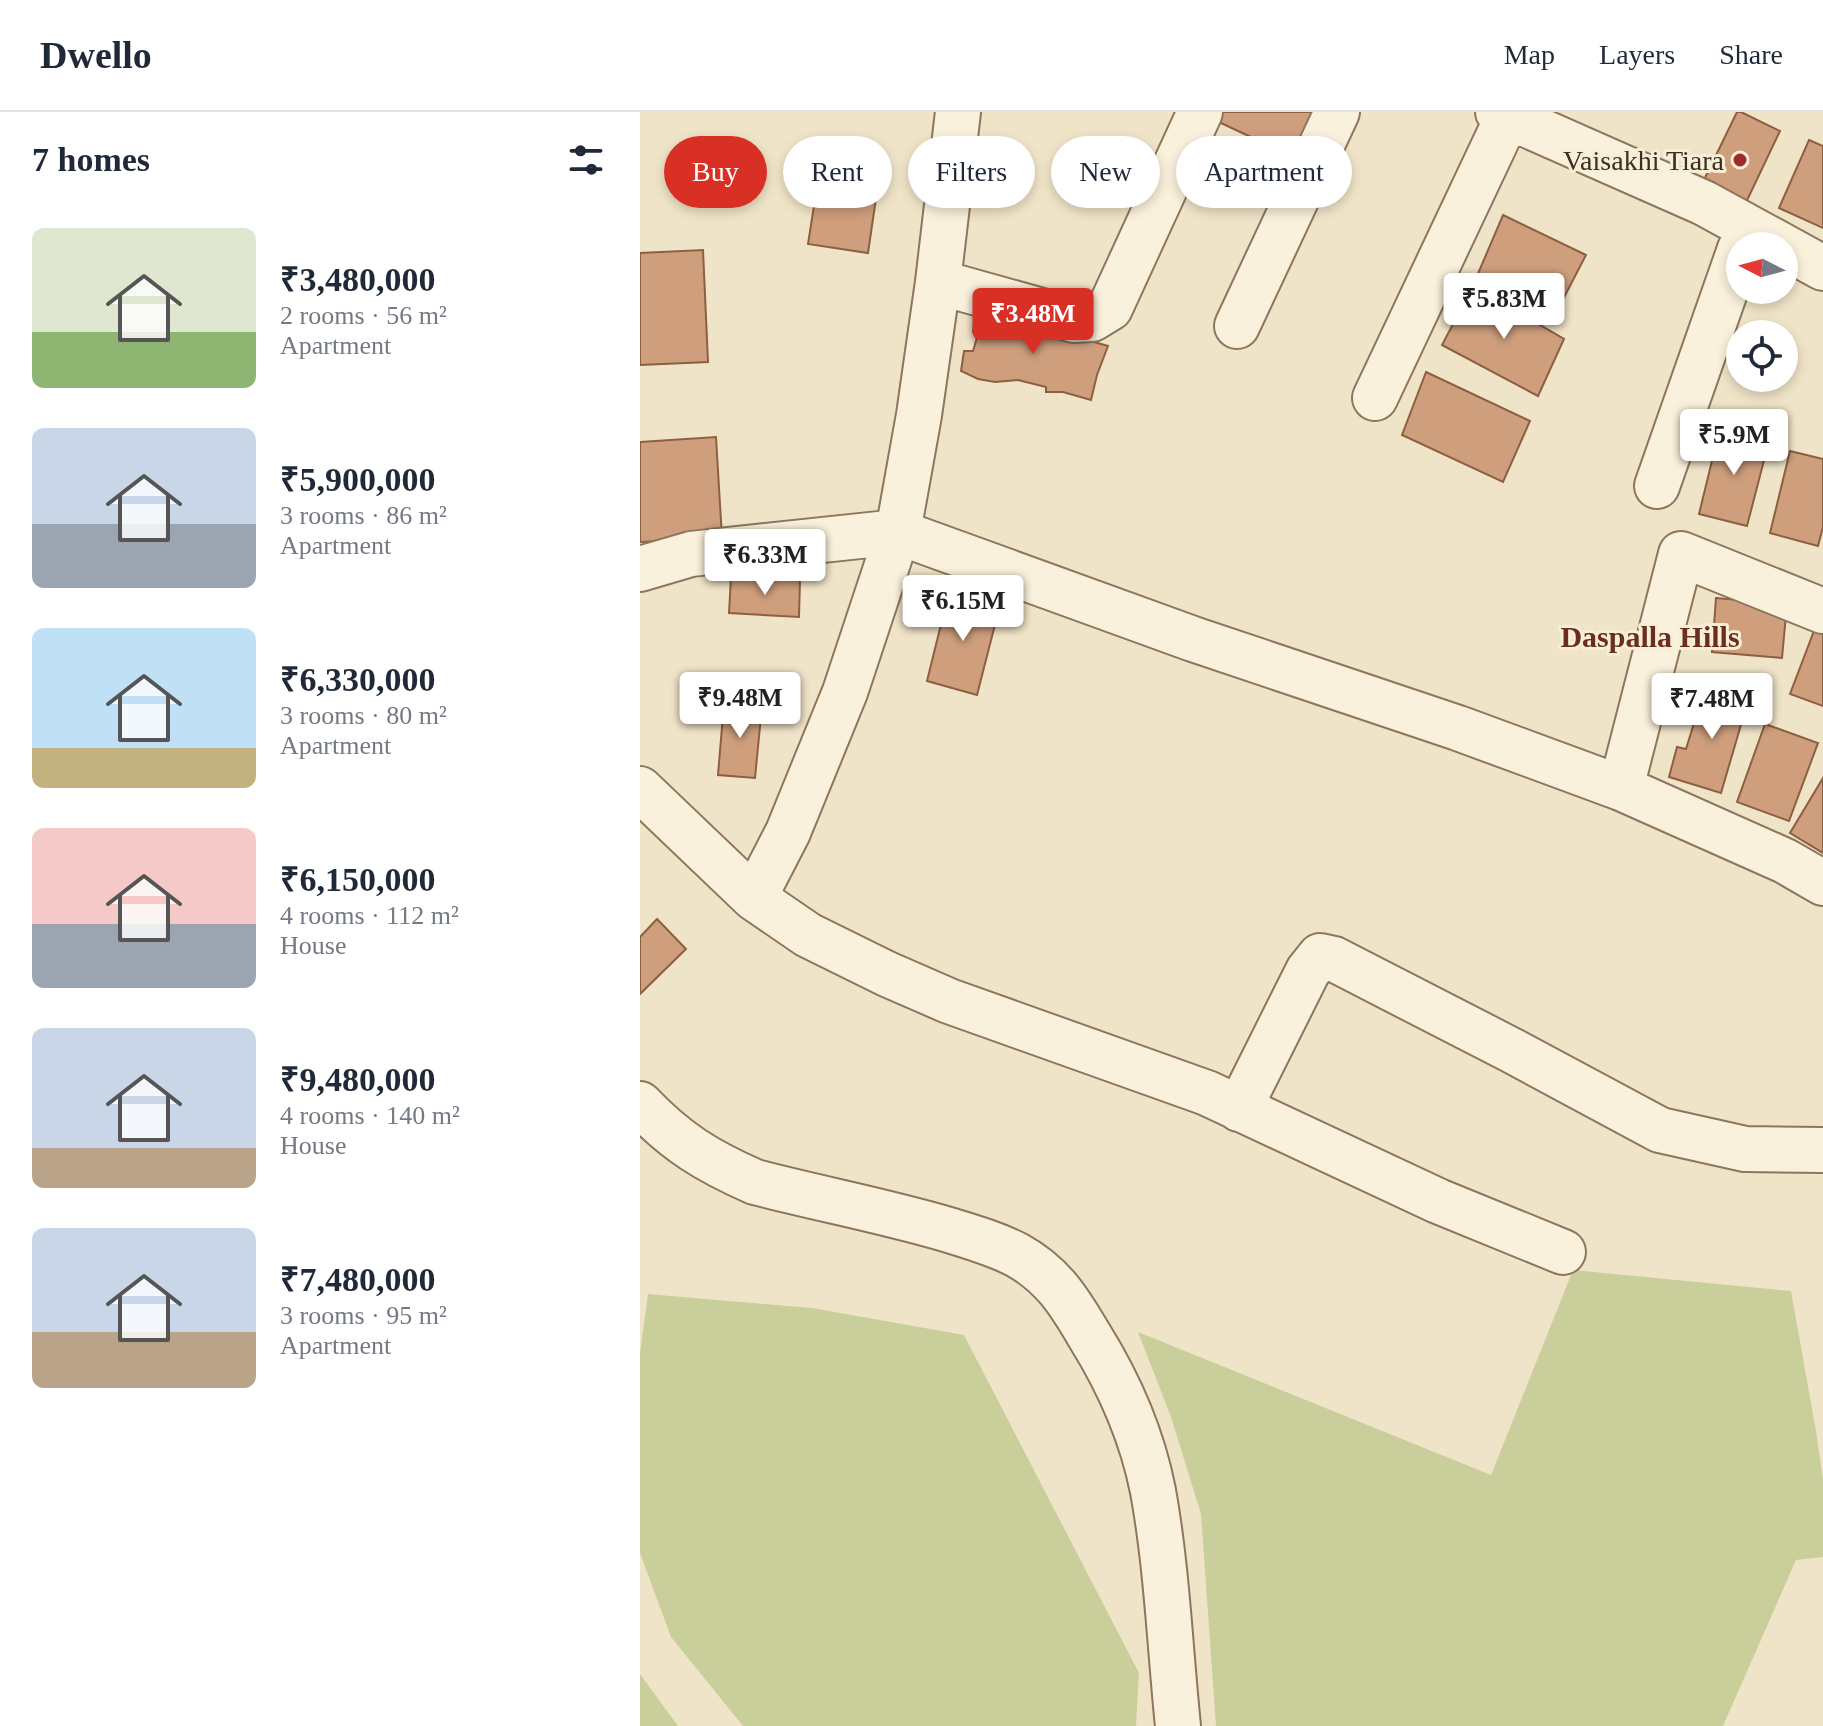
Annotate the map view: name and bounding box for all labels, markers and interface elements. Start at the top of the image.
text: Dwello [40,34,152,76]
text: Map [1504,39,1555,70]
text: Layers [1599,39,1675,70]
text: Share [1719,39,1783,70]
chip: Buy [664,136,767,208]
chip: Rent [783,136,892,208]
chip: Filters [908,136,1035,208]
chip: New [1051,136,1160,208]
chip: Apartment [1176,136,1352,208]
icon: filters [564,138,608,182]
text: 7 homes [32,141,150,178]
place label: Vaisakhi Tiara [1563,145,1725,176]
marker: Vaisakhi Tiara [1731,151,1749,169]
north arrow [1726,232,1798,304]
map controls [1726,232,1798,392]
icon: home [96,260,192,356]
text: ₹3,480,000 [280,261,435,298]
pin: ₹5.83M [1439,273,1569,341]
text: ₹5.83M [1462,284,1546,313]
pin: ₹3.48M [968,288,1098,356]
text: ₹3.48M [991,299,1075,328]
text: 2 rooms · 56 m² [280,301,447,330]
button: locate [1726,320,1798,392]
text: Apartment [280,331,391,360]
pin: ₹5.9M [1678,409,1790,477]
text: ₹5.9M [1698,420,1770,449]
icon: home [96,460,192,556]
text: ₹5,900,000 [280,461,435,498]
text: 3 rooms · 86 m² [280,501,447,530]
pin: ₹6.33M [700,529,830,597]
text: Apartment [280,531,391,560]
text: ₹6.33M [723,540,807,569]
pin: ₹6.15M [898,575,1028,643]
text: ₹6.15M [921,586,1005,615]
district label: Daspalla Hills [1560,620,1740,653]
icon: home [96,660,192,756]
text: ₹6,330,000 [280,661,435,698]
pin: ₹9.48M [675,672,805,740]
pin: ₹7.48M [1647,673,1777,741]
text: ₹9.48M [698,683,782,712]
text: ₹7.48M [1670,684,1754,713]
text: 3 rooms · 80 m² [280,701,447,730]
text: Apartment [280,731,391,760]
icon: home [96,860,192,956]
text: ₹6,150,000 [280,861,435,898]
text: 4 rooms · 112 m² [280,901,459,930]
text: House [280,931,346,960]
icon: home [96,1060,192,1156]
text: ₹9,480,000 [280,1061,435,1098]
text: 4 rooms · 140 m² [280,1101,460,1130]
text: House [280,1131,346,1160]
icon: home [96,1260,192,1356]
text: ₹7,480,000 [280,1261,435,1298]
text: 3 rooms · 95 m² [280,1301,447,1330]
text: Apartment [280,1331,391,1360]

